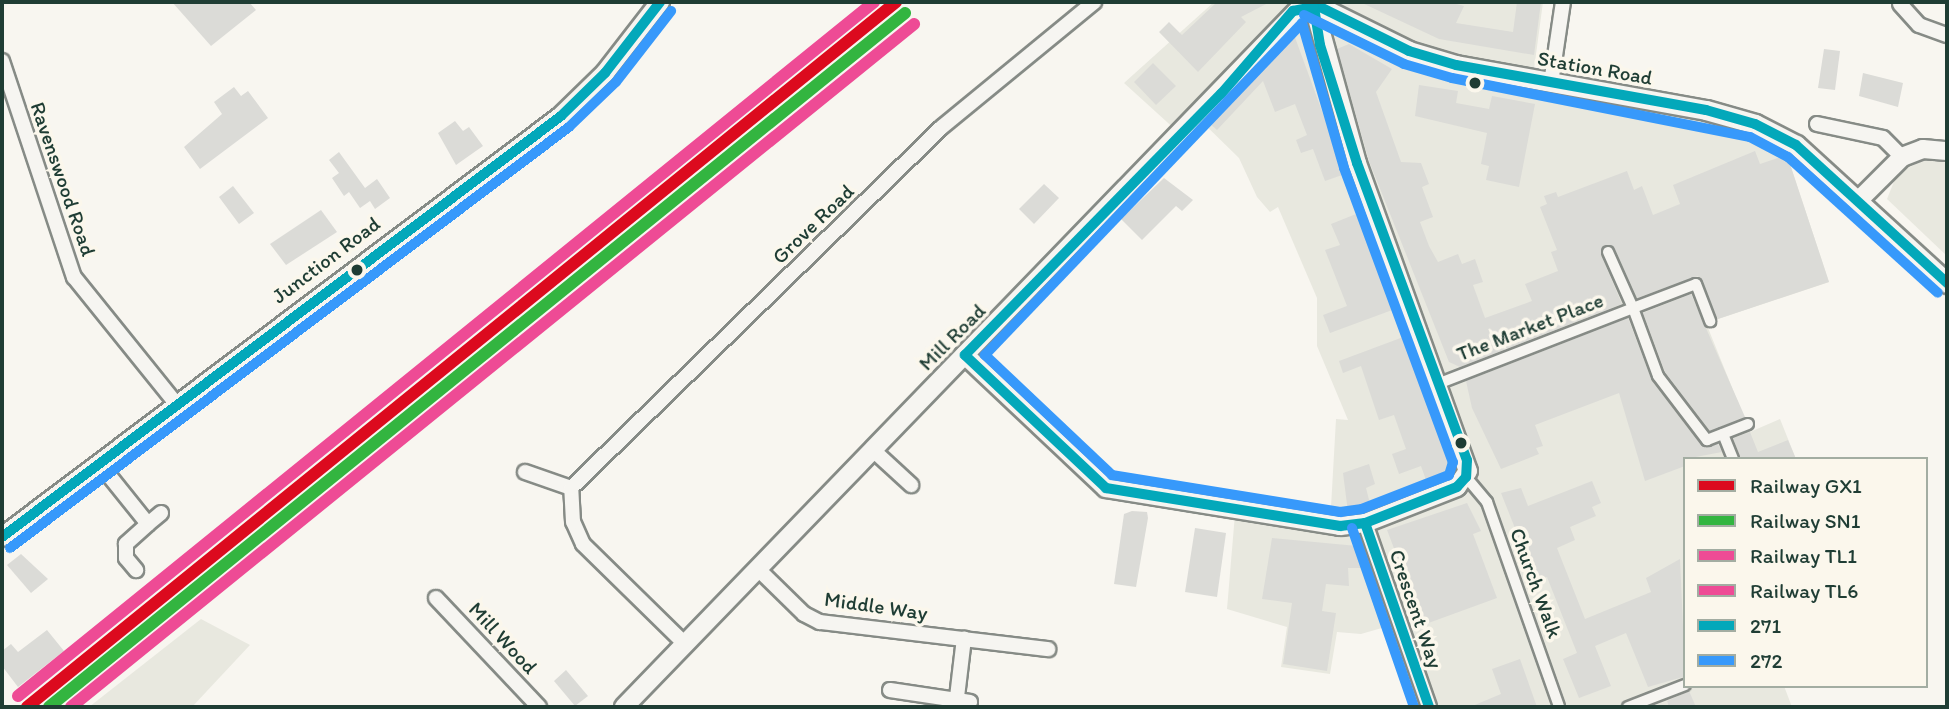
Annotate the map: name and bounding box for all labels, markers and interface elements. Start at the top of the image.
street label: Station Road [1535,45,1655,91]
unlabelled marker [1468,76,1482,90]
street label: Ravenswood Road [25,99,101,259]
street label: Grove Road [767,179,859,269]
street label: Junction Road [267,211,385,309]
unlabelled marker [350,263,364,277]
street label: The Market Place [1453,287,1607,367]
street label: Mill Road [913,298,991,376]
unlabelled marker [1454,436,1468,450]
legend [1683,457,1928,688]
text: Railway GX1 [1750,473,1862,498]
text: Railway SN1 [1750,508,1861,533]
street label: Church Walk [1504,525,1568,641]
text: Railway TL1 [1750,543,1857,568]
street label: Crescent Way [1384,547,1448,671]
text: Railway TL6 [1750,578,1858,603]
street label: Middle Way [823,586,929,626]
street label: Mill Wood [464,597,542,679]
text: 271 [1750,613,1781,638]
text: 272 [1750,648,1783,673]

